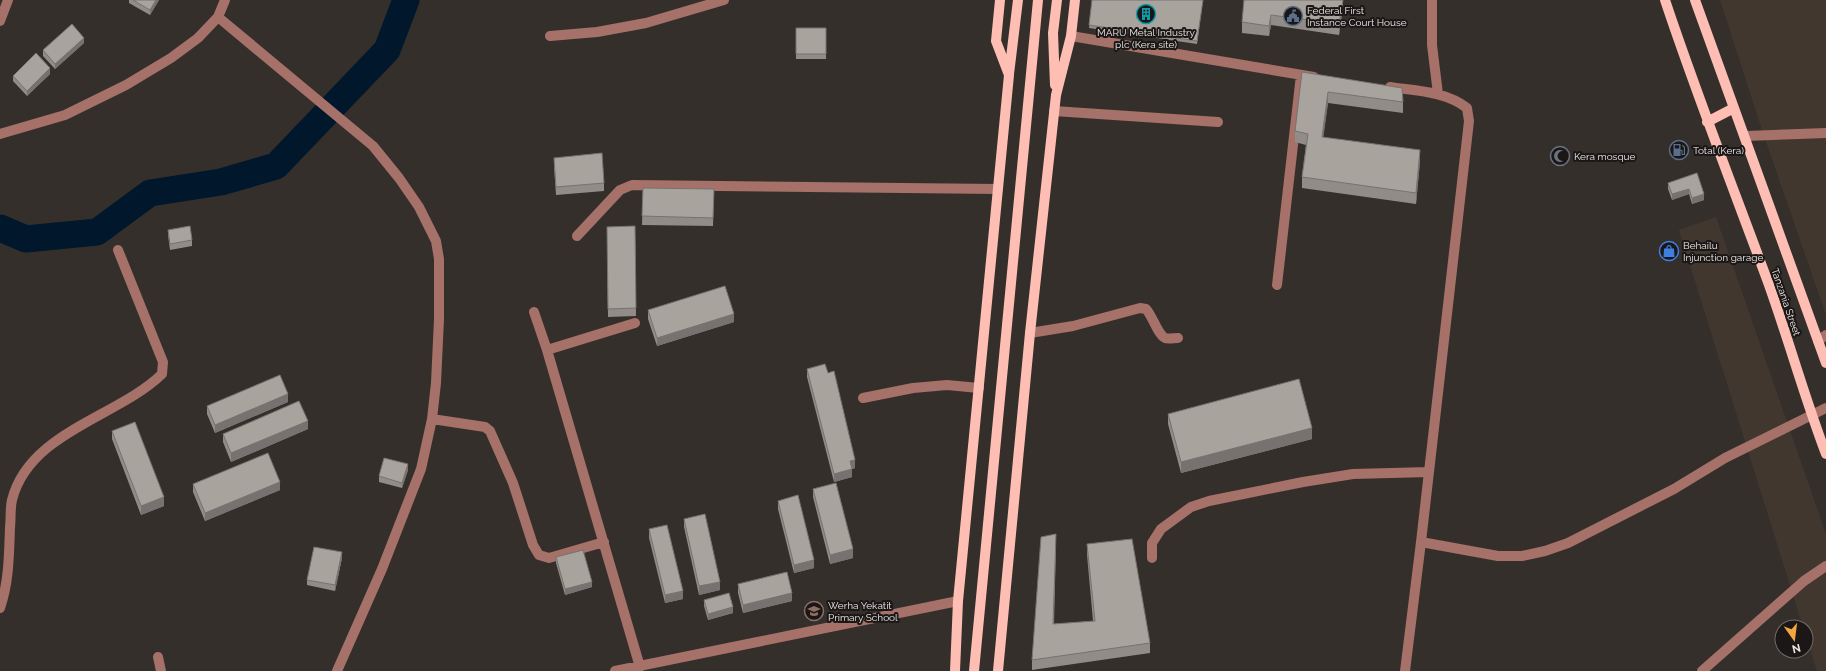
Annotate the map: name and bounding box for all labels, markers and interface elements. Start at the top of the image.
building icon: MARU Metal Industry plc (Kera site) [1135,3,1157,25]
public building icon: Federal First Instance Court House [1282,5,1304,27]
place label: Federal First Instance Court House [1307,5,1407,28]
place label: MARU Metal Industry plc (Kera site) [1097,27,1196,50]
fuel station icon: Total (Kera) [1668,139,1690,161]
mosque icon: Kera mosque [1549,145,1571,167]
place label: Total (Kera) [1693,145,1744,156]
place label: Kera mosque [1574,151,1636,162]
shop icon: Behailu Injunction garage [1658,240,1680,262]
place label: Behailu Injunction garage [1683,240,1763,263]
street label: Tanzania Street [1769,267,1803,338]
school or university icon: Werha Yekatit Primary School [803,600,825,622]
place label: Werha Yekatit Primary School [828,600,898,623]
north arrow [1774,619,1814,659]
text: N [1791,641,1802,656]

